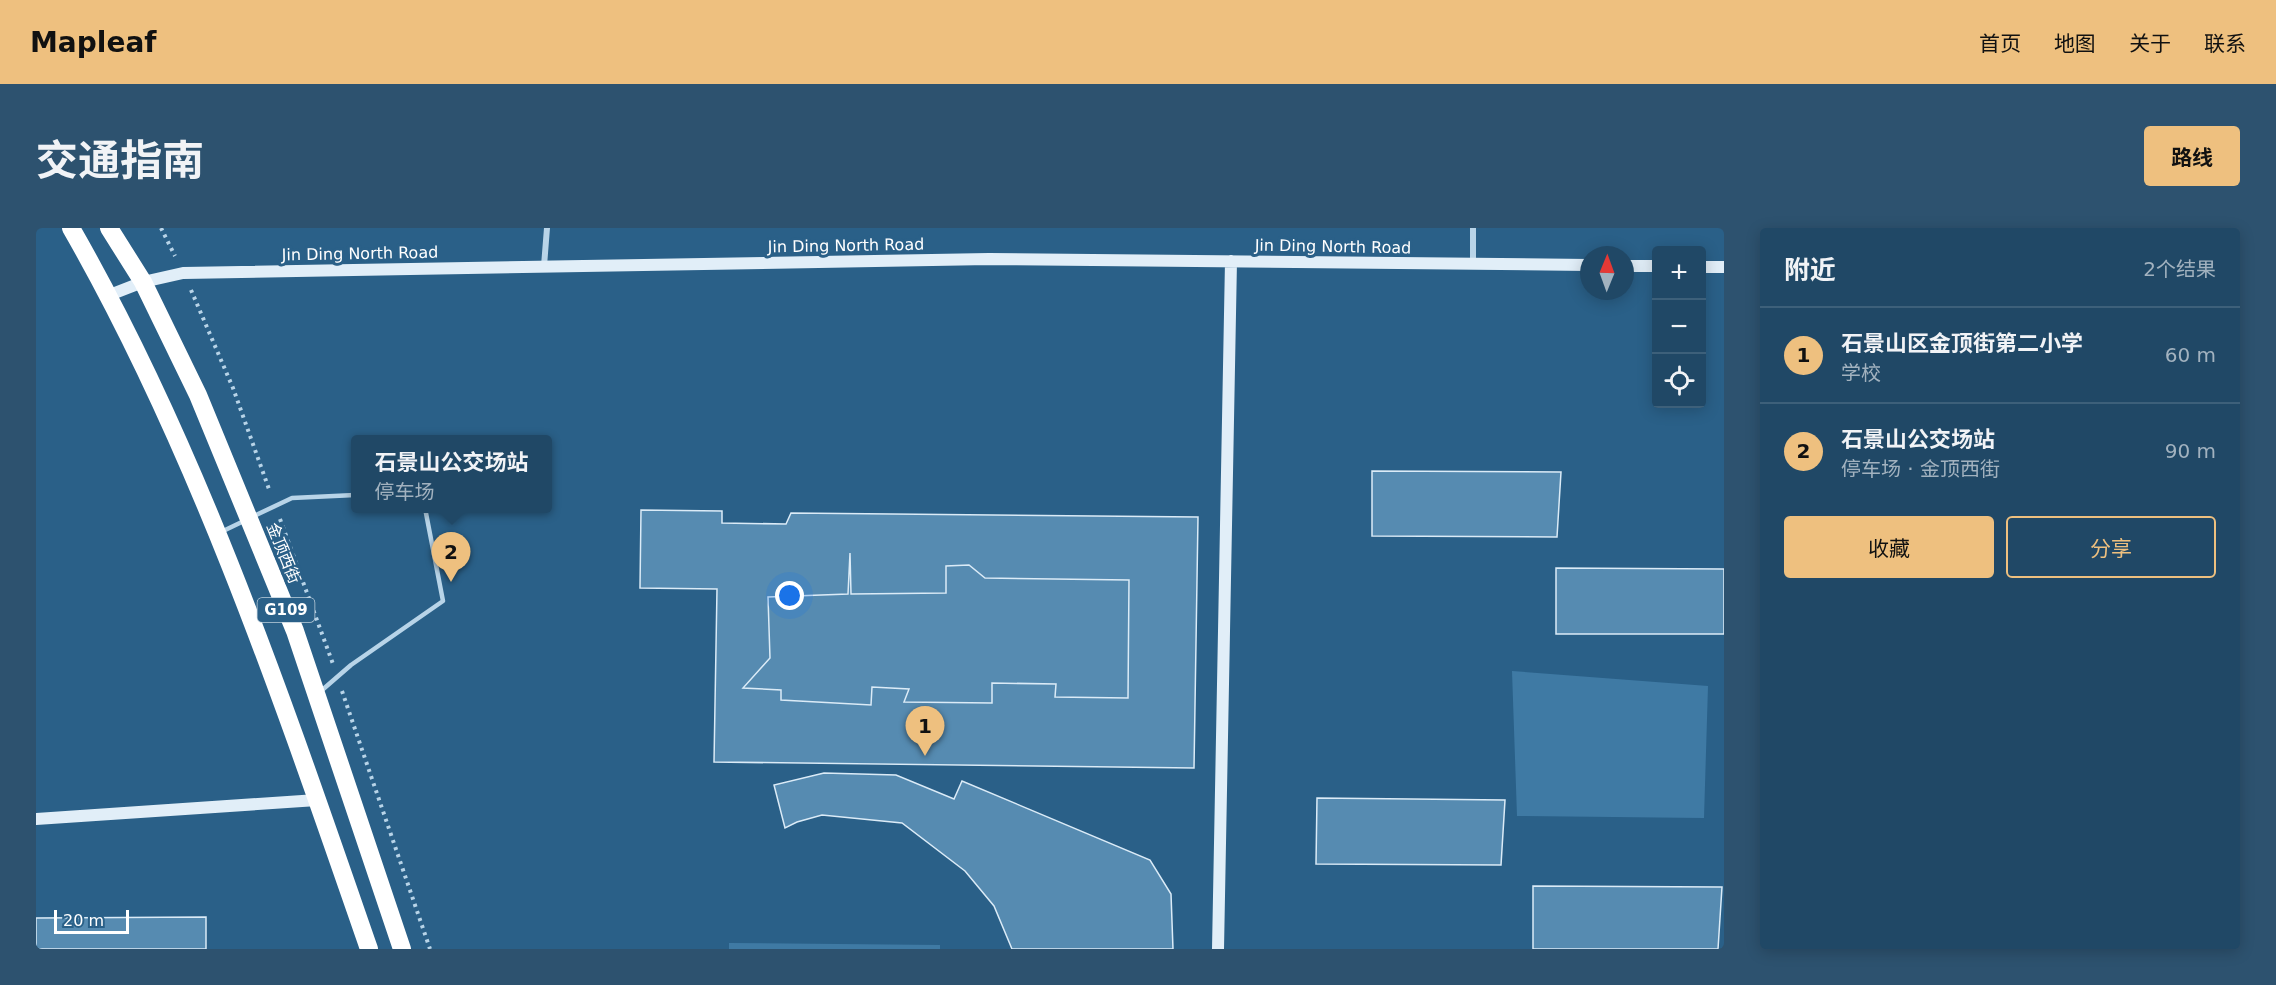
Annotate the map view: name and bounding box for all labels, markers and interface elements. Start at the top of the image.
text: Mapleaf [30,26,156,59]
text: 首页 [1979,32,2021,56]
text: 地图 [2054,32,2096,56]
text: 关于 [2129,32,2171,56]
text: 联系 [2204,32,2246,56]
button: 路线 [2144,126,2240,186]
text: 交通指南 [36,136,204,185]
street label: Jin Ding North Road [767,235,924,256]
street label: Jin Ding North Road [1254,236,1411,257]
street label: Jin Ding North Road [281,243,438,264]
north arrow [1580,246,1634,300]
map controls [1652,246,1706,408]
button: + [1652,246,1706,300]
text: 附近 [1784,255,1836,285]
text: 2个结果 [2143,257,2216,281]
button: − [1652,300,1706,354]
text: 石景山区金顶街第二小学 [1841,331,2083,356]
text: 1 [1797,343,1810,367]
text: 60 m [2165,343,2216,367]
button: locate [1652,354,1706,408]
text: 学校 [1841,361,1881,385]
text: 石景山公交场站 [1841,427,1995,452]
popup [351,435,552,513]
text: 2 [1797,439,1810,463]
text: 90 m [2165,439,2216,463]
text: 石景山公交场站 [374,450,529,475]
text: 停车场 · 金顶西街 [1841,457,2000,481]
text: 停车场 [374,480,434,504]
button: 收藏 [1784,516,1994,578]
button: 分享 [2006,516,2216,578]
street label: 金顶西街 [263,520,304,586]
pin: 2 [432,532,470,582]
your location [775,581,804,610]
road number: G109 [258,598,314,622]
pin: 1 [906,706,944,756]
scale bar [54,907,129,934]
text: 20 m [63,911,104,930]

